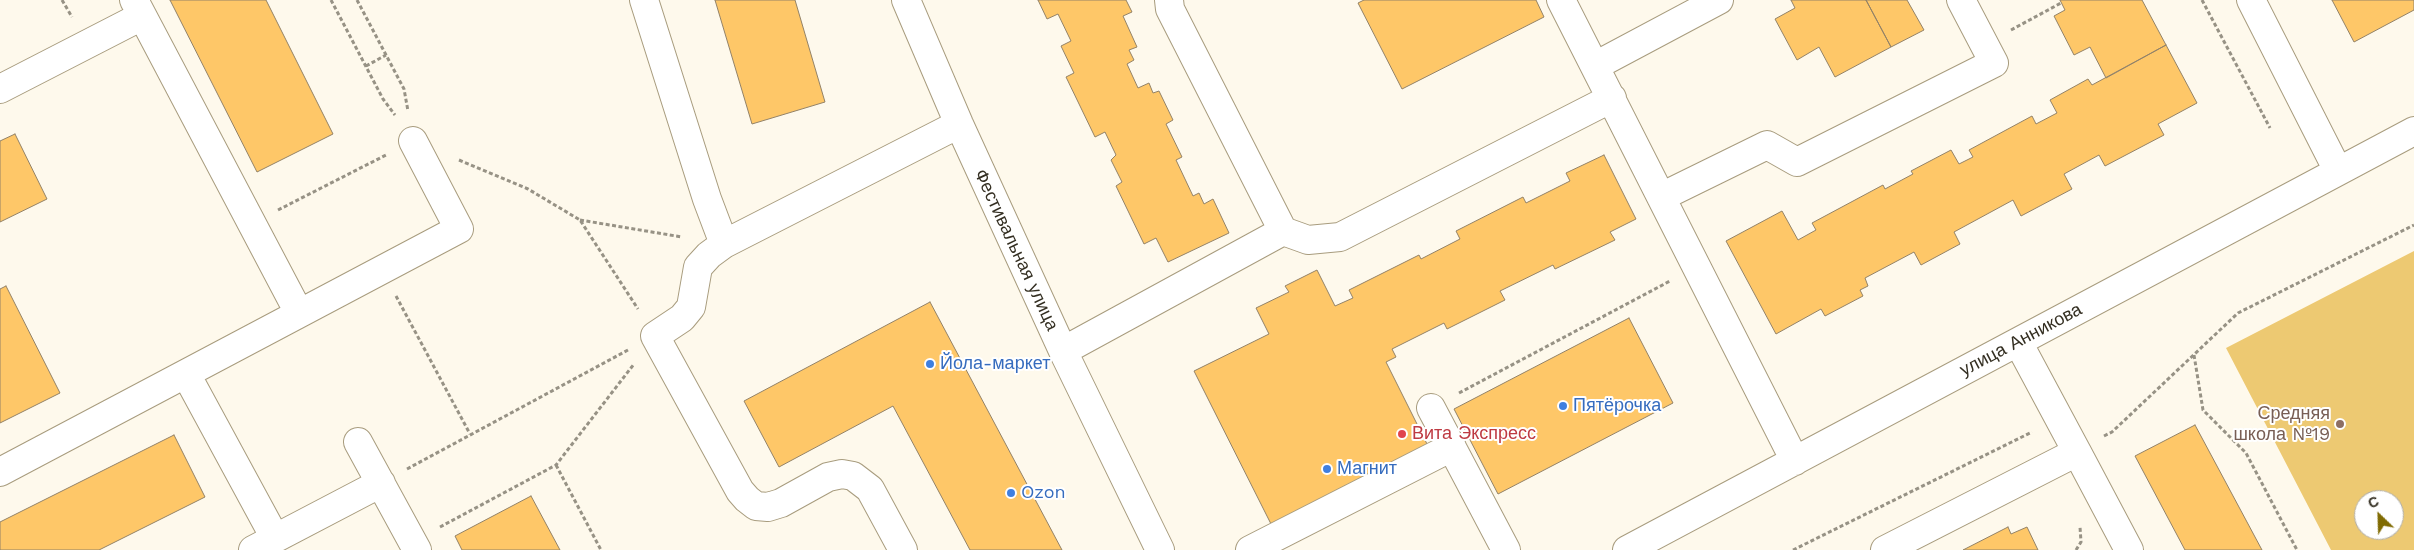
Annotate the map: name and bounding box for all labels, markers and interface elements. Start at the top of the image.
street label: Фестивальная улица [969,166,1063,334]
street label: улица Анникова [1956,299,2086,381]
place label: Йола-маркет [940,353,1050,375]
marker: Йола-маркет [924,358,936,370]
place label: Пятёрочка [1573,395,1661,417]
marker: Пятёрочка [1557,400,1569,412]
place label: Средняя школа №19 [2233,403,2330,446]
marker: Средняя школа №19 [2334,418,2346,430]
place label: Вита Экспресс [1412,423,1536,445]
marker: Вита Экспресс [1396,428,1408,440]
place label: Магнит [1337,458,1397,480]
marker: Магнит [1321,463,1333,475]
place label: Ozon [1021,482,1066,504]
marker: Ozon [1005,487,1017,499]
north arrow [2354,490,2404,540]
text: С [2365,493,2381,512]

